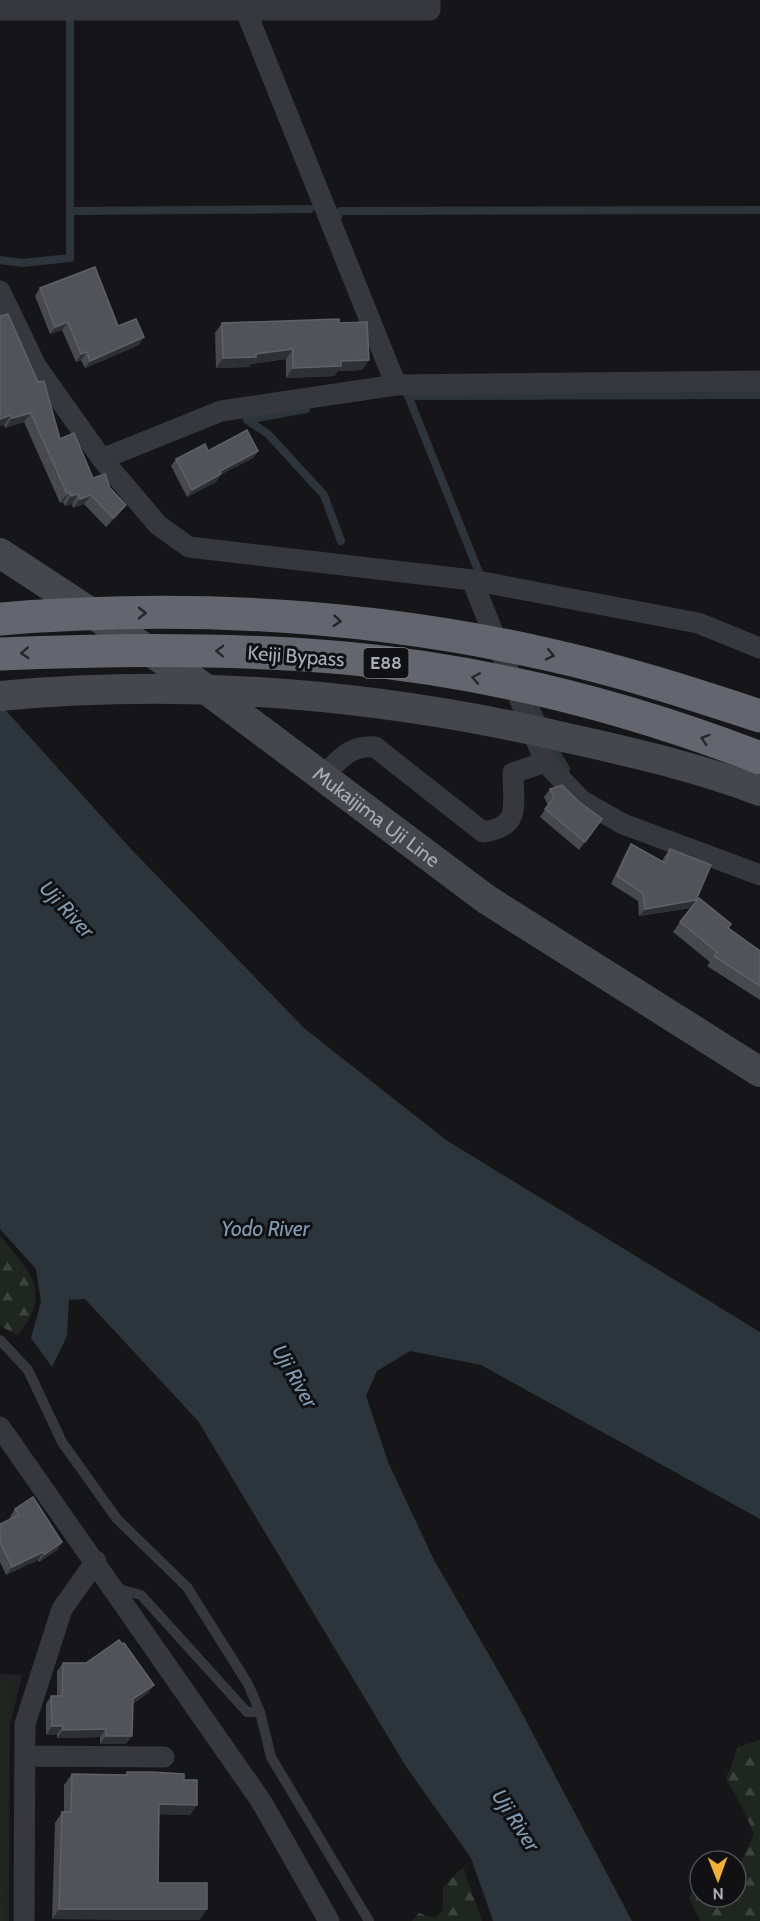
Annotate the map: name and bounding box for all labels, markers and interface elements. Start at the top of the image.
one-way arrow [138,607,147,619]
one-way arrow [333,614,342,627]
street label: Keiji Bypass [247,641,345,671]
one-way arrow [215,645,224,658]
one-way arrow [20,647,29,660]
road number: E88 [364,648,408,678]
one-way arrow [545,648,555,661]
one-way arrow [471,672,481,685]
one-way arrow [700,733,711,746]
street label: Mukaijima Uji Line [308,762,445,872]
water label: Uji River [34,875,101,944]
water label: Yodo River [221,1216,311,1241]
water label: Uji River [266,1340,324,1414]
water label: Uji River [486,1784,546,1857]
north arrow [688,1849,748,1909]
text: N [712,1884,724,1903]

